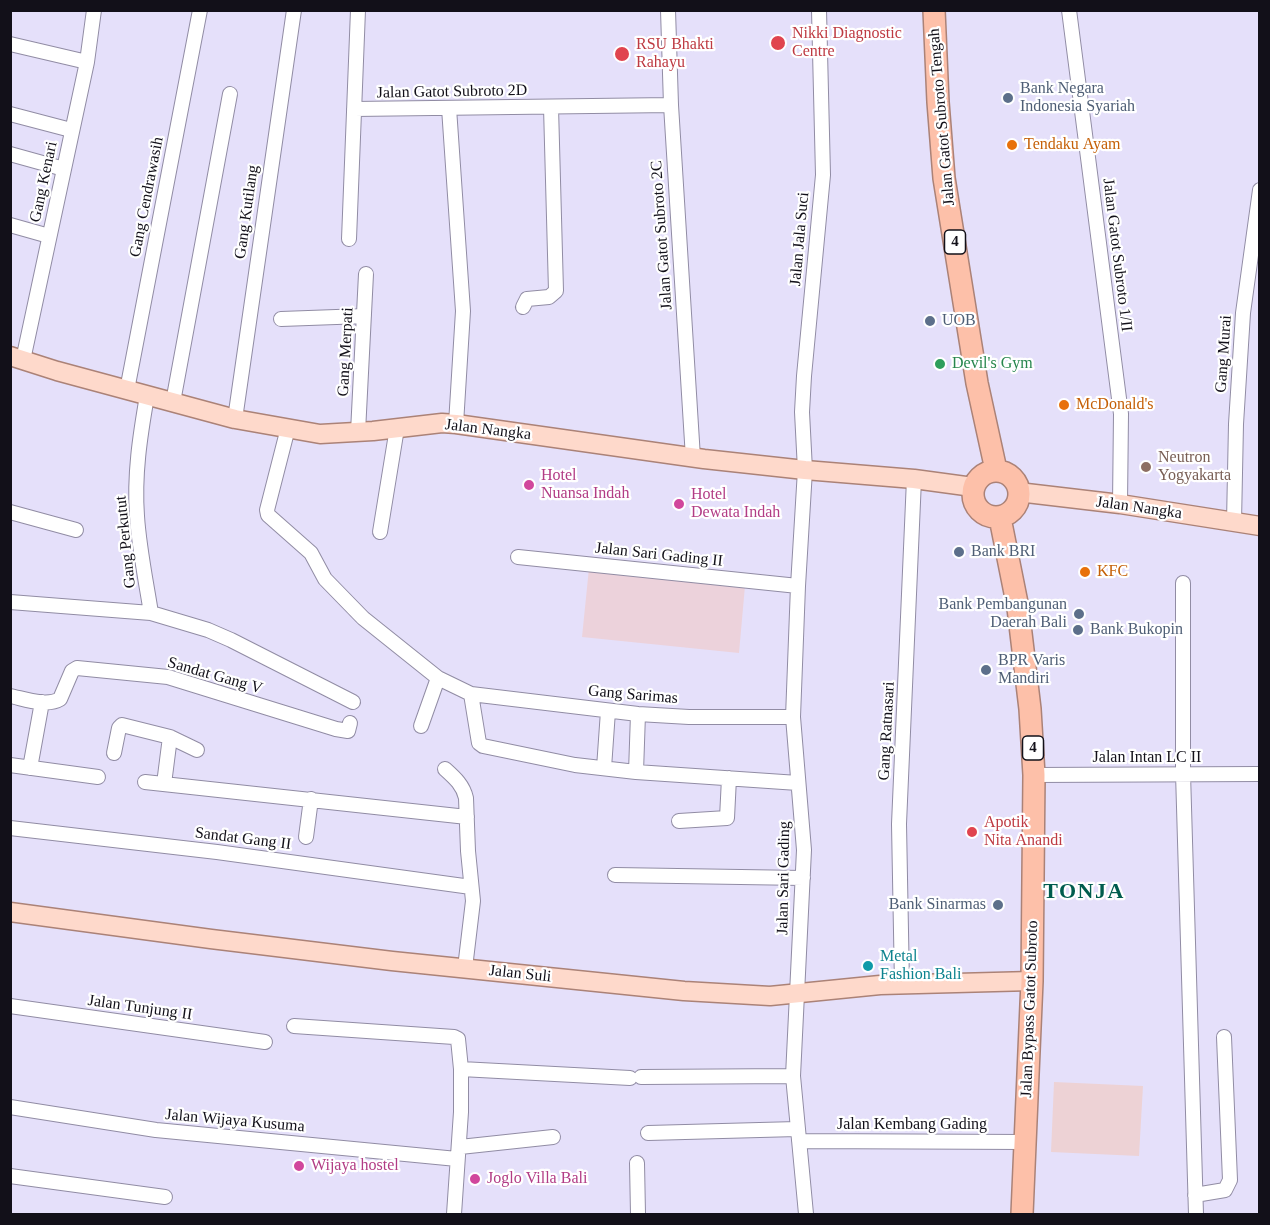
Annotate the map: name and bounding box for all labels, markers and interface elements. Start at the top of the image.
place label: Nikki Diagnostic Centre [792,24,902,62]
street label: Jalan Gatot Subroto Tengah [925,28,959,206]
marker: Nikki Diagnostic Centre [769,34,787,52]
place label: RSU Bhakti Rahayu [636,35,714,73]
marker: RSU Bhakti Rahayu [613,45,631,63]
place label: Bank Negara Indonesia Syariah [1020,79,1135,117]
street label: Jalan Gatot Subroto 2D [377,81,527,103]
marker: Bank Negara Indonesia Syariah [1001,91,1015,105]
street label: Gang Cendrawasih [126,135,168,259]
place label: Tendaku Ayam [1024,135,1120,155]
marker: Tendaku Ayam [1005,138,1019,152]
street label: Gang Kenari [26,140,62,224]
street label: Jalan Gatot Subroto 2C [647,160,677,310]
street label: Gang Kutilang [231,164,263,260]
street label: Jalan Gatot Subroto 1/II [1098,177,1136,333]
street label: Jalan Jala Suci [786,191,814,287]
road number: 4 [944,230,966,254]
street label: Gang Merpati [334,307,358,397]
place label: UOB [942,311,976,331]
marker: UOB [923,314,937,328]
street label: Gang Murai [1212,315,1236,393]
place label: Devil's Gym [952,354,1033,374]
marker: Devil's Gym [933,357,947,371]
place label: McDonald's [1076,395,1154,415]
marker: McDonald's [1057,398,1071,412]
street label: Jalan Nangka [444,415,532,445]
place label: Neutron Yogyakarta [1158,448,1231,486]
marker: Neutron Yogyakarta [1139,460,1153,474]
place label: Hotel Nuansa Indah [541,466,629,504]
marker: Hotel Nuansa Indah [522,478,536,492]
place label: Hotel Dewata Indah [691,485,780,523]
street label: Jalan Nangka [1095,492,1183,524]
street label: Gang Perkutut [112,495,140,589]
marker: Hotel Dewata Indah [672,497,686,511]
street label: Jalan Sari Gading II [594,539,724,571]
place label: Bank BRI [971,542,1035,562]
marker: Bank BRI [952,545,966,559]
place label: KFC [1097,562,1128,582]
marker: KFC [1078,565,1092,579]
place label: Bank Pembangunan Daerah Bali [939,595,1067,633]
marker: Bank Pembangunan Daerah Bali [1072,607,1086,621]
place label: Bank Bukopin [1090,620,1183,640]
marker: Bank Bukopin [1071,623,1085,637]
place label: BPR Varis Mandiri [998,651,1065,689]
street label: Sandat Gang V [165,653,265,699]
marker: BPR Varis Mandiri [979,663,993,677]
street label: Gang Ratnasari [875,681,899,781]
street label: Gang Sarimas [587,682,679,708]
road number: 4 [1022,736,1044,760]
street label: Jalan Intan LC II [1093,748,1201,768]
place label: Apotik Nita Anandi [984,813,1063,851]
street label: Jalan Sari Gading [773,821,795,935]
street label: Sandat Gang II [194,824,292,854]
marker: Apotik Nita Anandi [965,825,979,839]
district label: TONJA [1043,879,1125,905]
place label: Bank Sinarmas [889,895,986,915]
marker: Bank Sinarmas [991,898,1005,912]
street label: Jalan Bypass Gatot Subroto [1017,920,1043,1098]
place label: Metal Fashion Bali [880,947,961,985]
marker: Metal Fashion Bali [861,959,875,973]
street label: Jalan Suli [488,961,552,987]
street label: Jalan Tunjung II [87,991,193,1025]
street label: Jalan Wijaya Kusuma [165,1105,305,1137]
street label: Jalan Kembang Gading [837,1115,987,1135]
place label: Wijaya hostel [311,1156,399,1176]
marker: Wijaya hostel [292,1159,306,1173]
place label: Joglo Villa Bali [487,1169,587,1189]
marker: Joglo Villa Bali [468,1172,482,1186]

